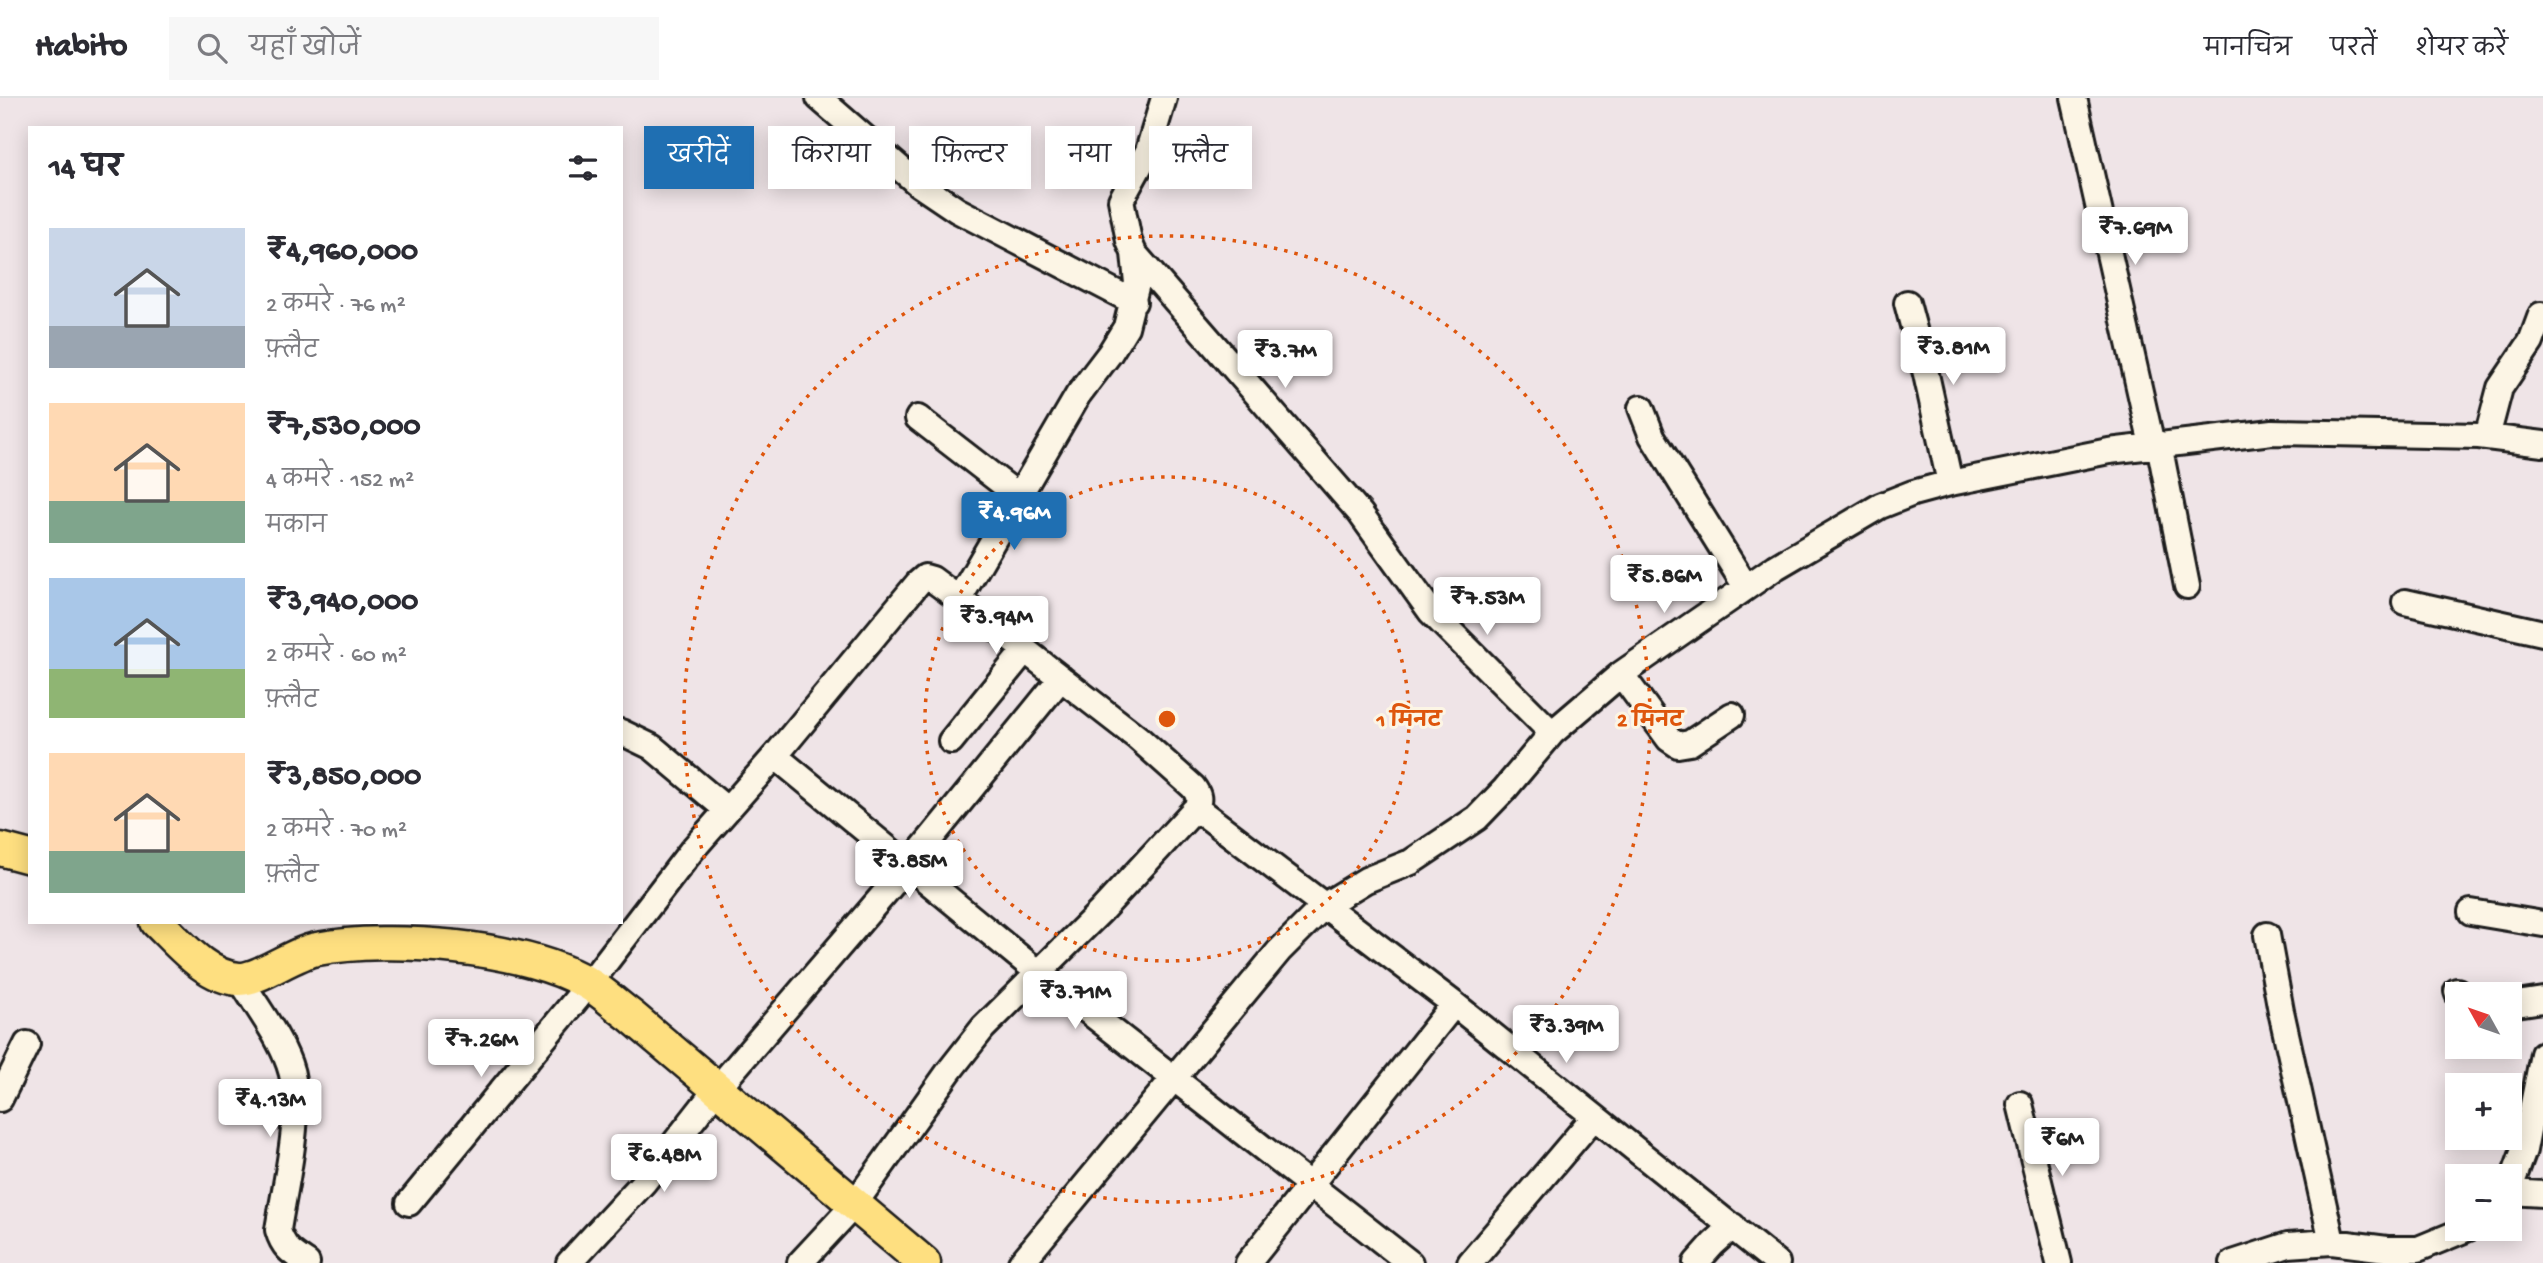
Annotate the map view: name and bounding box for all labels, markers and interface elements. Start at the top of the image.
search box [169,17,659,80]
text: Habito [35,29,127,67]
icon: search [193,29,231,67]
text: यहाँ खोजें [249,35,361,66]
text: मानचित्र [2204,36,2292,65]
text: परतें [2330,36,2377,65]
text: शेयर करें [2415,36,2508,65]
chip: खरीदें [644,126,754,189]
chip: किराया [768,126,895,189]
chip: फ़िल्टर [909,126,1031,189]
chip: नया [1045,126,1135,189]
chip: फ़्लैट [1149,126,1252,189]
icon: filters [564,149,602,187]
text: 14 घर [49,153,122,188]
pin: ₹7.69M [2078,208,2192,267]
text: ₹7.69M [2098,216,2172,243]
text: ₹4,960,000 [266,236,418,271]
icon: home [105,256,189,340]
text: 2 कमरे · 76 m² [266,293,406,320]
pin: ₹3.81M [1896,328,2010,387]
pin: ₹3.7M [1236,330,1334,390]
text: ₹3.81M [1917,336,1989,363]
text: फ़्लैट [266,339,318,366]
text: ₹3.7M [1254,339,1316,366]
text: ₹7,530,000 [266,411,421,446]
icon: home [105,431,189,515]
text: 4 कमरे · 152 m² [266,468,414,495]
pin: ₹4.96M [957,492,1071,552]
text: ₹4.96M [977,501,1051,528]
text: मकान [266,514,327,541]
pin: ₹5.86M [1607,556,1721,615]
text: ₹5.86M [1626,564,1702,591]
pin: ₹7.53M [1430,578,1544,637]
text: ₹3,940,000 [266,586,418,621]
text: ₹7.53M [1450,586,1524,613]
pin: ₹3.94M [939,596,1053,656]
text: ₹3.94M [959,605,1033,632]
icon: home [105,606,189,690]
text: 2 कमरे · 60 m² [266,643,407,670]
text: फ़्लैट [266,689,318,716]
text: 1 मिनट [1376,703,1443,735]
text: 2 मिनट [1617,703,1685,735]
centre of rings [1155,707,1179,731]
text: ₹3,850,000 [266,761,421,796]
icon: home [105,781,189,865]
text: 2 कमरे · 70 m² [266,818,407,845]
pin: ₹3.85M [852,840,966,900]
text: ₹3.85M [871,849,947,876]
text: फ़्लैट [266,864,318,891]
pin: ₹3.71M [1018,972,1132,1031]
text: ₹3.71M [1039,980,1111,1007]
north arrow [2445,982,2522,1059]
map controls [2445,982,2522,1241]
pin: ₹3.39M [1509,1006,1623,1065]
text: ₹3.39M [1529,1014,1603,1041]
pin: ₹7.26M [424,1020,538,1079]
text: ₹7.26M [444,1028,518,1055]
button: + [2445,1073,2522,1150]
pin: ₹4.13M [213,1080,327,1139]
text: ₹4.13M [234,1088,306,1115]
pin: ₹6M [2028,1118,2096,1178]
text: ₹6M [2040,1127,2084,1154]
pin: ₹6.48M [607,1134,721,1194]
text: ₹6.48M [627,1143,701,1170]
button: − [2445,1164,2522,1241]

